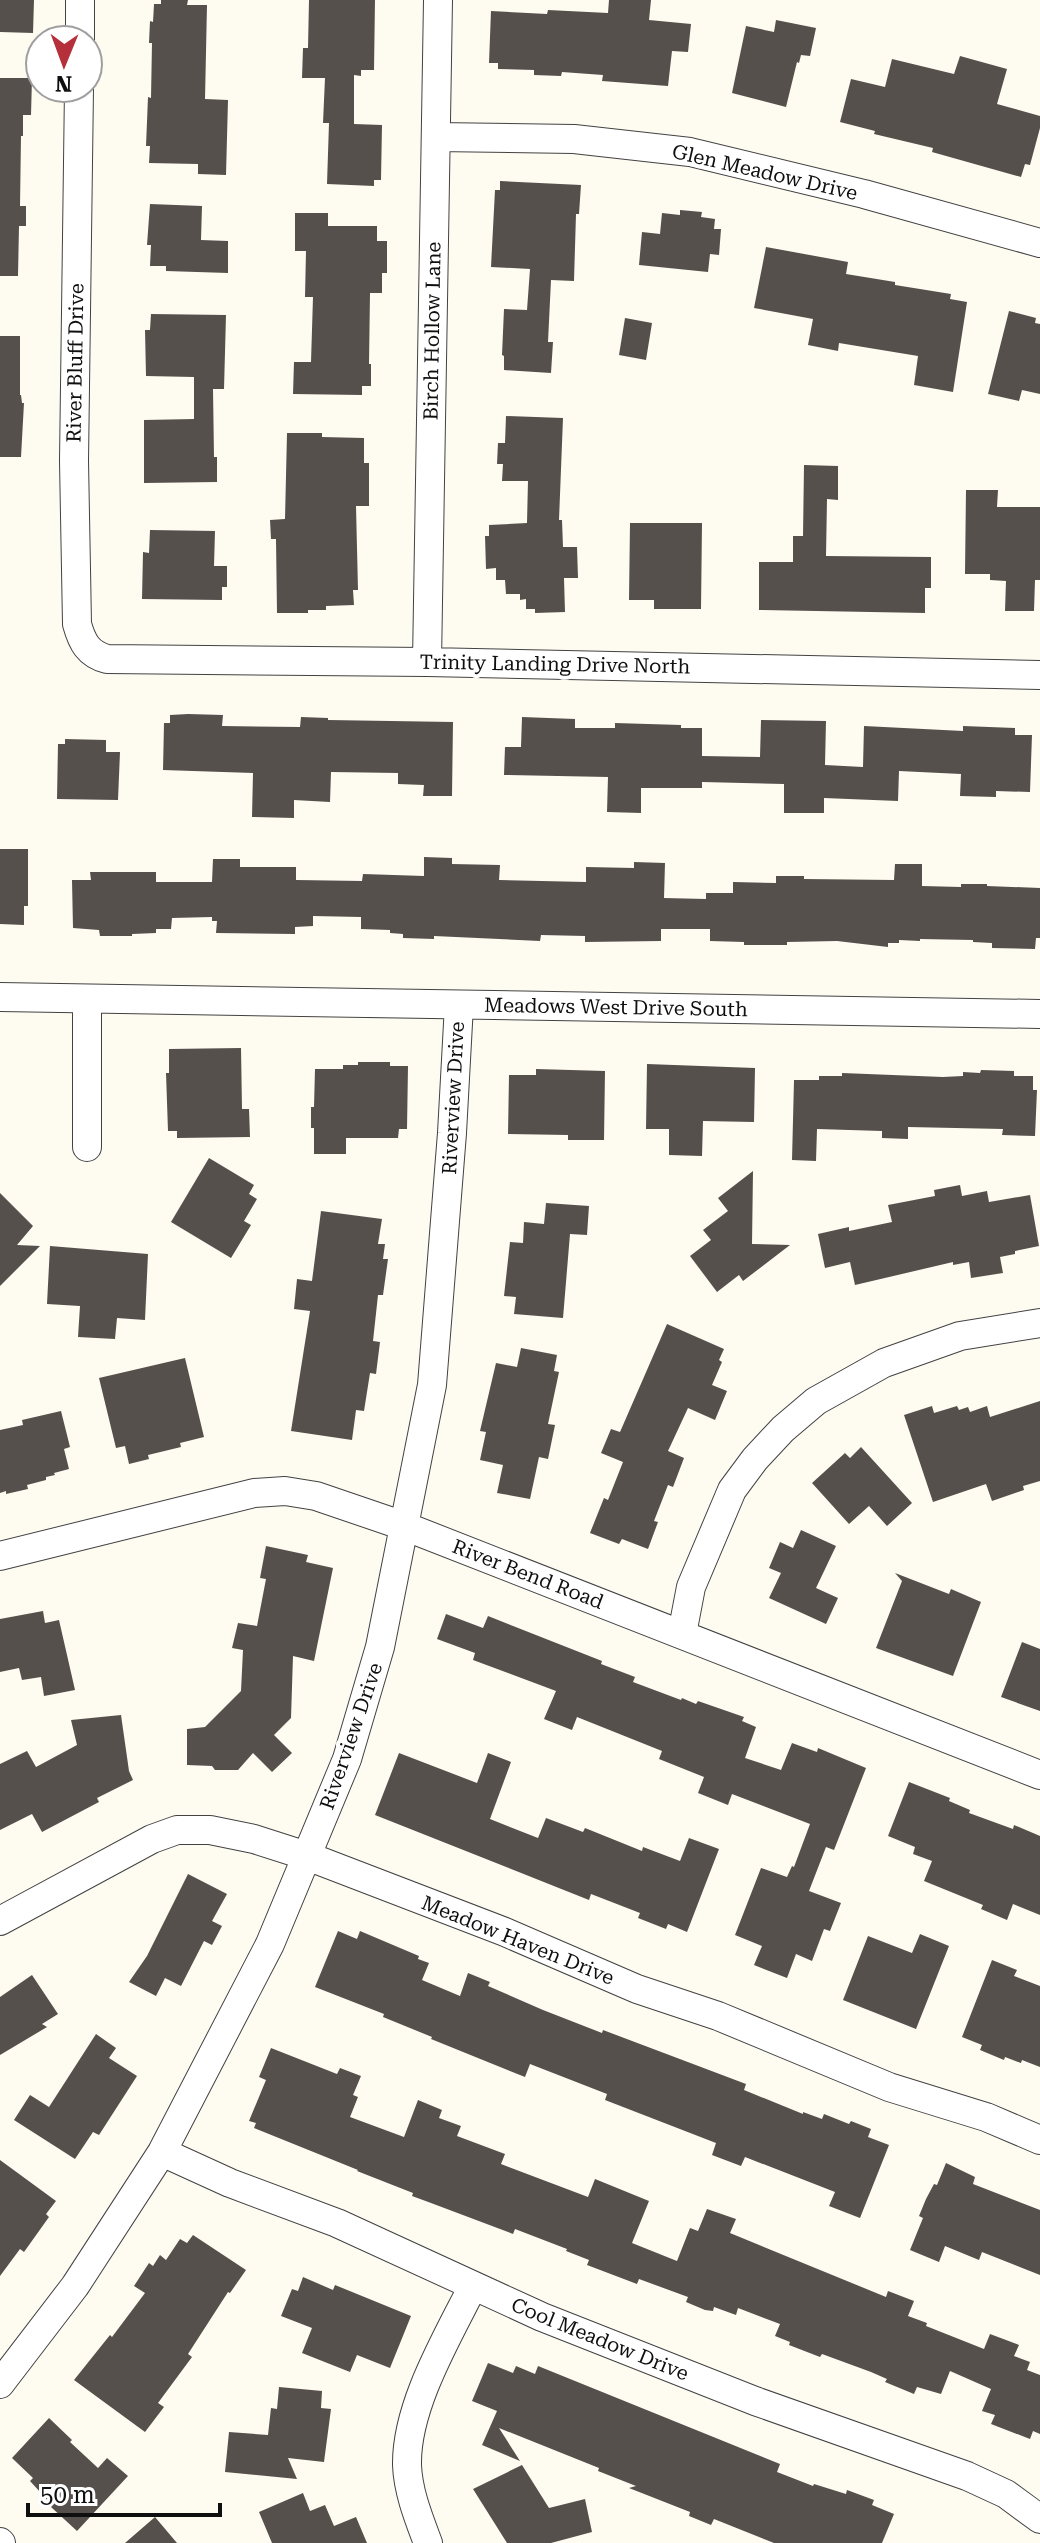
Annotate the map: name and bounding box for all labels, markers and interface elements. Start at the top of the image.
north arrow [24,24,104,104]
text: N [55,71,72,96]
street label: Glen Meadow Drive [670,139,860,205]
street label: Birch Hollow Lane [418,241,446,421]
street label: River Bluff Drive [62,283,88,443]
street label: Trinity Landing Drive North [419,650,691,678]
street label: Meadows West Drive South [484,993,748,1021]
street label: Riverview Drive [437,1021,469,1175]
street label: River Bend Road [449,1534,607,1614]
street label: Riverview Drive [315,1659,387,1813]
street label: Meadow Haven Drive [418,1890,618,1990]
street label: Cool Meadow Drive [508,2292,692,2386]
scale bar [28,2467,220,2517]
text: 50 m [40,2481,95,2509]

